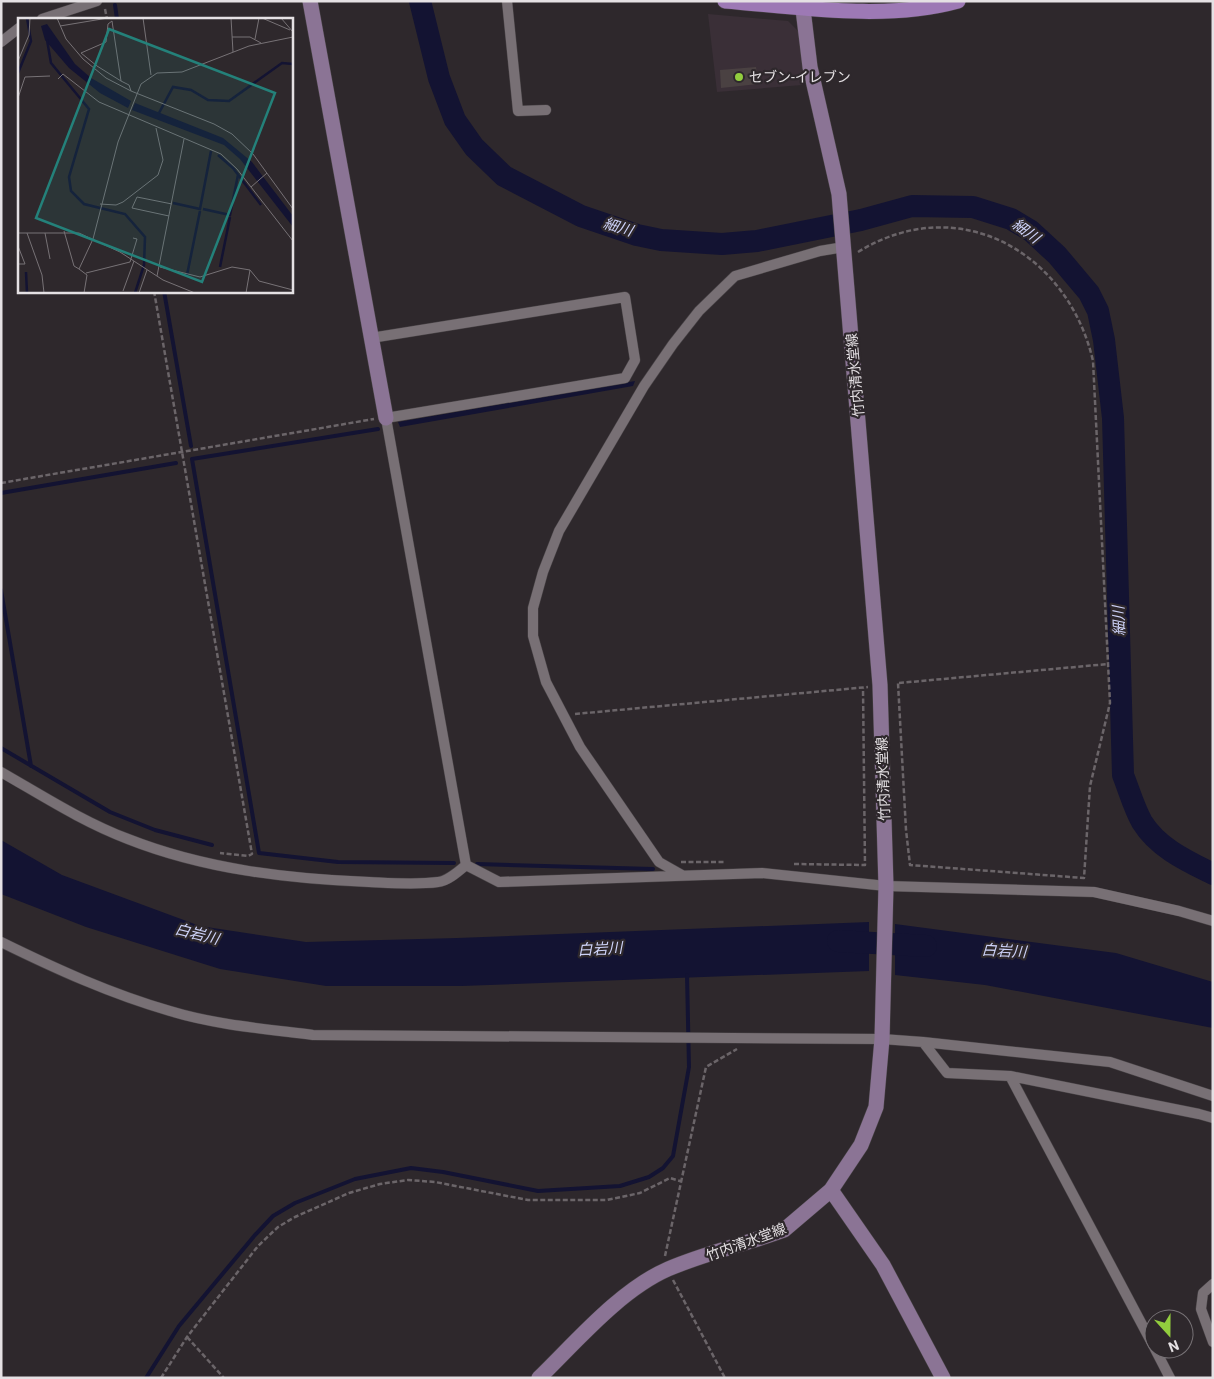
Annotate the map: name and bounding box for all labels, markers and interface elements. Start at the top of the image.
inset map [18,18,292,292]
place label: セブン-イレブン [749,69,851,85]
marker: セブン-イレブン [733,71,745,83]
water label: 細川 [601,214,637,241]
water label: 細川 [1009,215,1045,248]
street label: 竹内清水堂線 [843,332,867,418]
water label: 細川 [1109,604,1129,636]
street label: 竹内清水堂線 [874,737,892,821]
water label: 白岩川 [173,920,223,949]
water label: 白岩川 [577,939,625,959]
water label: 白岩川 [981,941,1029,961]
street label: 竹内清水堂線 [704,1220,788,1264]
north arrow [1144,1309,1194,1359]
text: N [1166,1337,1181,1355]

